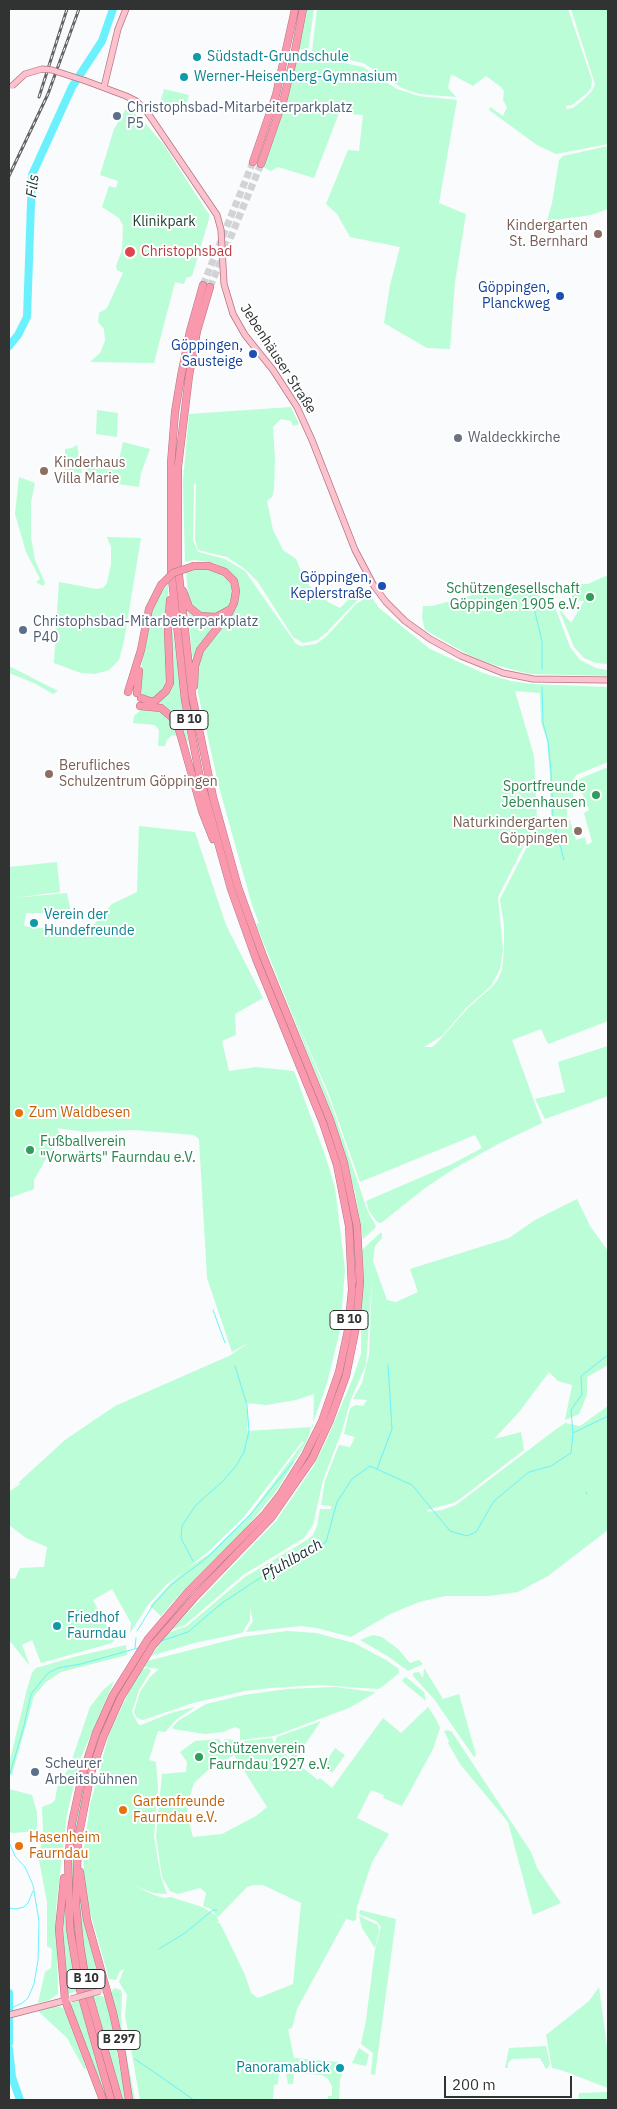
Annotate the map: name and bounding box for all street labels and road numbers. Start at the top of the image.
street label: Jebenhäuser Straße [236,301,320,417]
road number: B 10 [170,710,208,730]
road number: B 10 [330,1310,368,1330]
road number: B 10 [67,1970,105,1988]
road number: B 297 [98,2030,140,2050]

